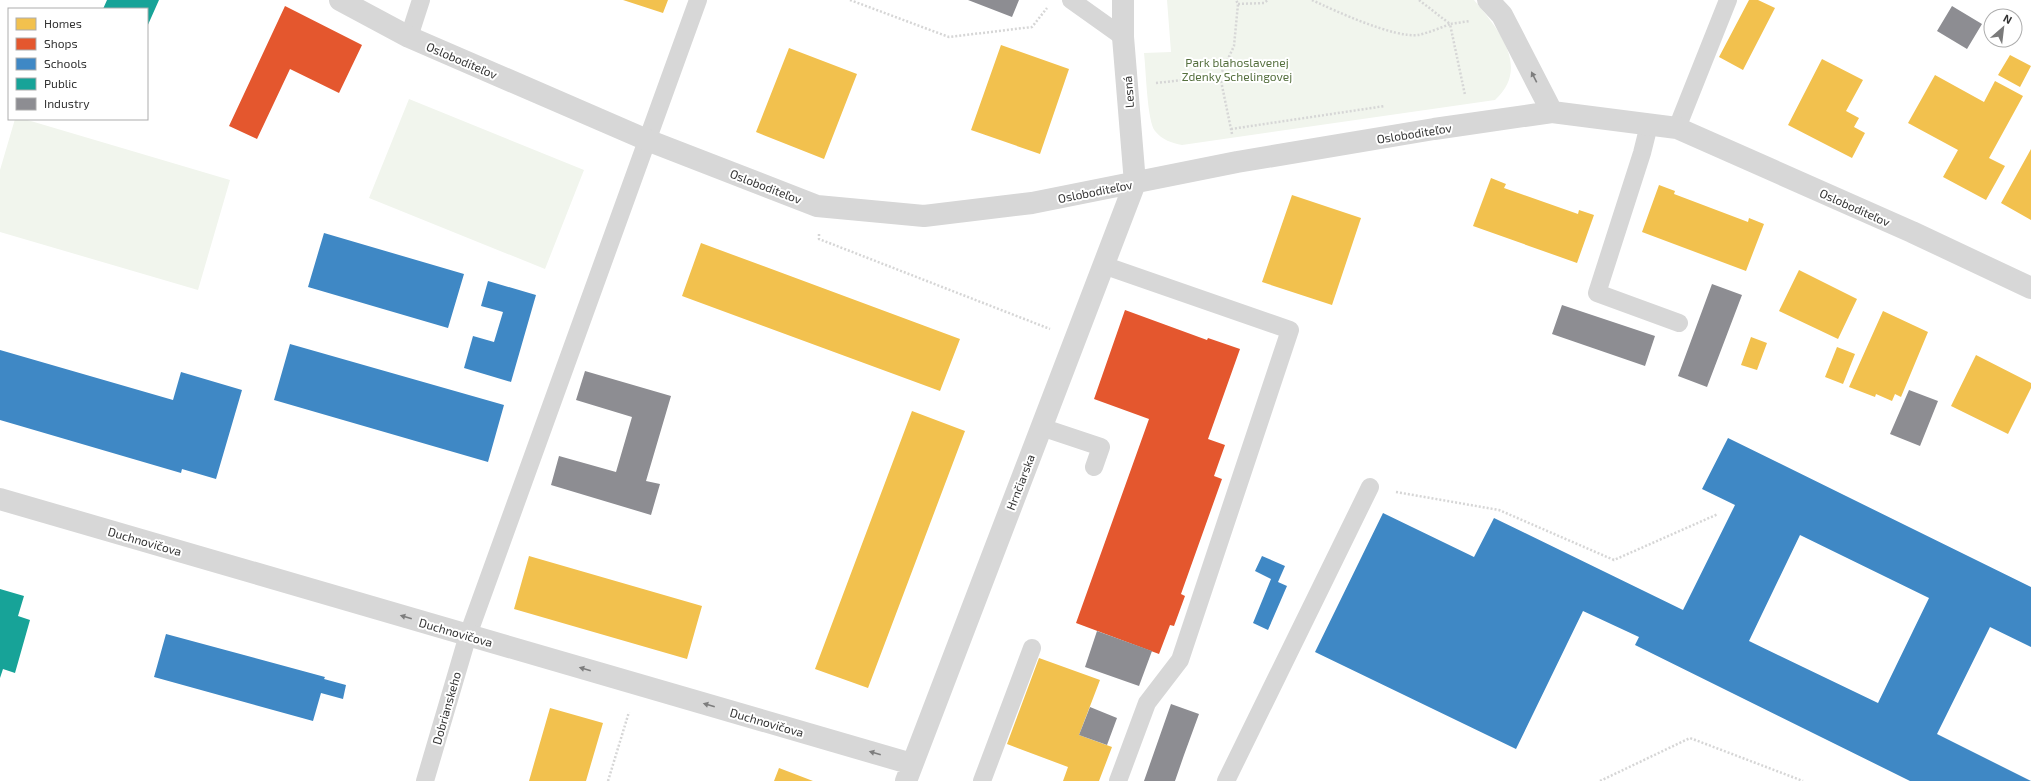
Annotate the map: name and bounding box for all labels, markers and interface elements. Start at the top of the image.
legend [8,8,148,120]
north arrow [1983,8,2023,48]
text: N [2001,11,2015,26]
text: Homes [44,16,82,30]
text: Shops [44,36,78,50]
street label: Osloboditeľov [424,39,500,81]
park label: Park blahoslavenej Zdenky Schelingovej [1182,55,1292,84]
text: Schools [44,56,87,70]
one-way arrow [1531,72,1537,83]
street label: Lesná [1120,75,1136,109]
text: Public [44,76,77,90]
text: Industry [44,96,90,110]
street label: Osloboditeľov [1376,120,1453,146]
street label: Osloboditeľov [728,166,804,206]
street label: Osloboditeľov [1057,177,1134,205]
street label: Osloboditeľov [1818,185,1893,229]
street label: Hrnčiarska [1003,452,1037,512]
street label: Duchnovičova [106,524,184,558]
one-way arrow [400,614,412,620]
street label: Duchnovičova [417,615,495,649]
one-way arrow [578,666,590,672]
street label: Dobrianskeho [429,670,463,746]
one-way arrow [703,702,715,708]
street label: Duchnovičova [728,705,806,739]
one-way arrow [868,750,880,756]

